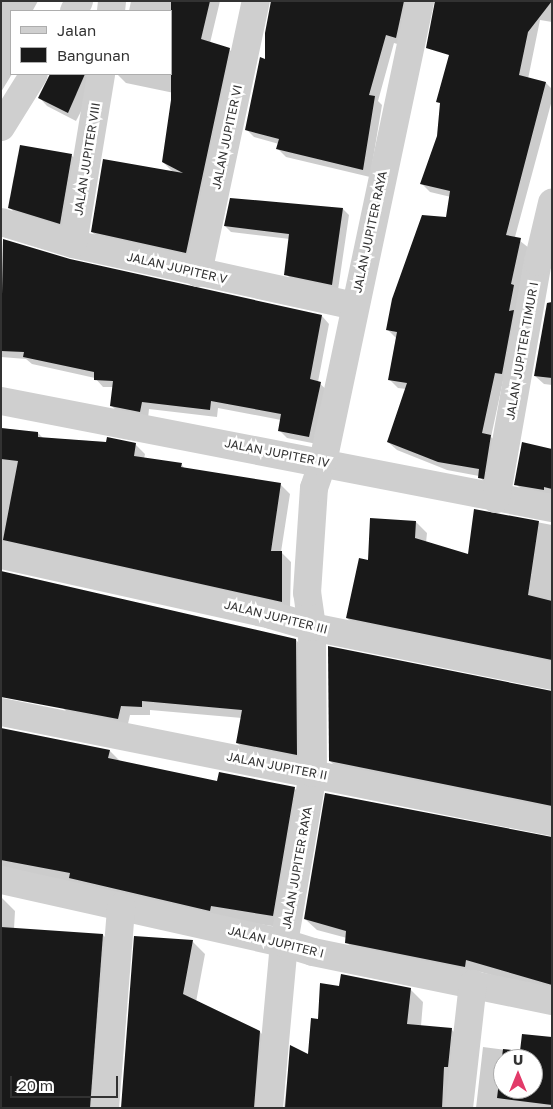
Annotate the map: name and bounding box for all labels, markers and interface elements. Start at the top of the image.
legend [10,10,172,75]
text: Jalan [57,21,96,39]
text: Bangunan [57,46,130,64]
street label: JALAN JUPITER VI [209,83,245,191]
street label: JALAN JUPITER VIII [71,102,103,216]
street label: JALAN JUPITER RAYA [350,170,390,294]
street label: JALAN JUPITER V [125,249,229,287]
street label: JALAN JUPITER TIMUR I [503,281,541,421]
street label: JALAN JUPITER IV [223,436,331,470]
street label: JALAN JUPITER III [223,597,329,637]
street label: JALAN JUPITER II [225,749,329,783]
street label: JALAN JUPITER RAYA [279,806,315,930]
street label: JALAN JUPITER I [227,923,325,961]
north arrow [493,1049,543,1099]
text: U [513,1051,523,1068]
scale bar [12,1066,120,1098]
text: 20 m [18,1076,53,1094]

